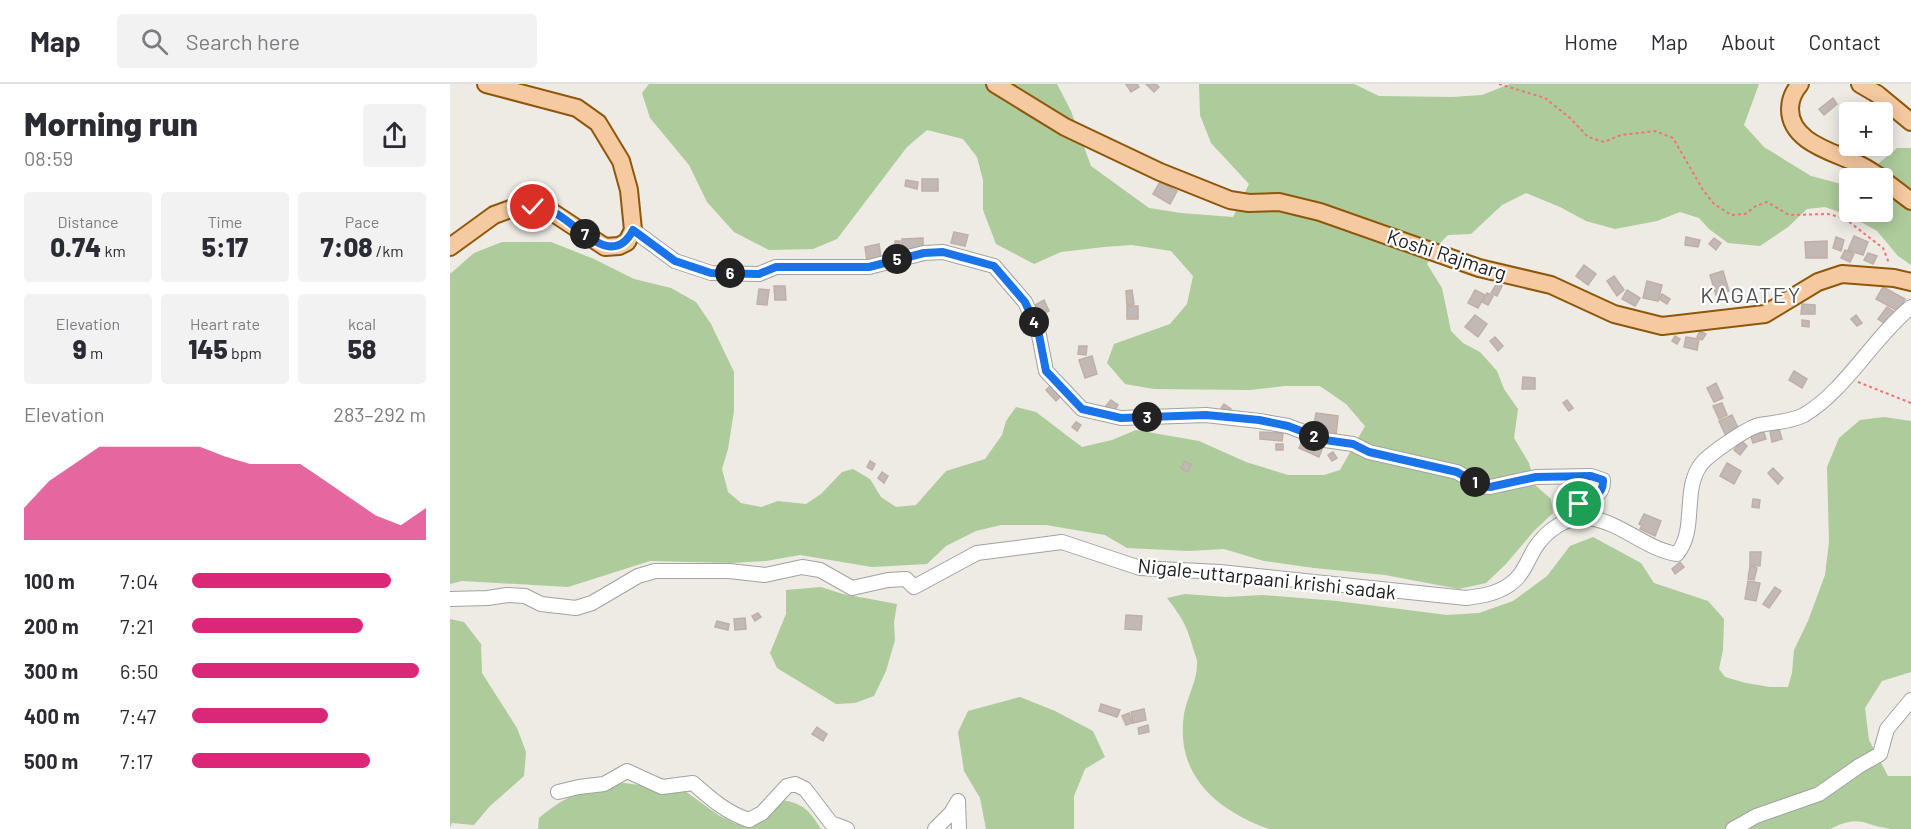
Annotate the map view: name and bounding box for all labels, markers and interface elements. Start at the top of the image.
search box [117,14,537,68]
text: Map [30,24,81,58]
icon: search [138,25,171,58]
text: Search here [186,28,300,54]
text: Home [1564,29,1618,54]
text: Map [1651,29,1688,54]
text: About [1721,29,1776,54]
text: Contact [1809,29,1881,54]
map controls [1839,102,1893,222]
button: + [1839,102,1893,156]
text: Morning run [24,103,198,143]
button: share [363,104,426,167]
text: 08:59 [24,146,73,170]
button: − [1839,168,1893,222]
pin [507,181,558,232]
icon: check [516,190,549,223]
text: Distance [58,212,118,231]
text: Time [208,212,242,231]
text: Pace [345,212,379,231]
pin: 7 [570,219,600,249]
street label: Koshi Rajmarg [1384,223,1510,285]
text: 7 [581,224,589,243]
text: 0.74 [50,231,101,262]
text: 5:17 [202,231,248,262]
text: 7:08 [321,231,373,262]
text: km [101,241,126,260]
text: /km [373,241,403,260]
pin: 5 [882,244,912,274]
text: 5 [893,249,901,268]
pin: 6 [715,258,745,288]
text: 6 [726,263,734,282]
district label: KAGATEY [1700,281,1802,307]
pin: 4 [1019,307,1049,337]
text: 4 [1029,312,1039,331]
text: Elevation [56,314,120,333]
text: Heart rate [190,314,260,333]
text: kcal [348,314,376,333]
text: 9 [73,333,87,364]
text: 145 [188,333,228,364]
text: 58 [348,333,376,364]
text: m [87,343,103,362]
text: bpm [228,343,262,362]
text: Elevation [24,402,105,426]
text: 283–292 m [333,402,426,426]
pin: 3 [1132,402,1162,432]
text: 3 [1143,407,1151,426]
pin: 2 [1299,421,1329,451]
text: 2 [1310,426,1318,445]
pin: 1 [1460,467,1490,497]
text: 1 [1472,472,1478,491]
pin [1553,478,1604,529]
icon: arrive [1562,487,1595,520]
street label: Nigale-uttarpaani krishi sadak [1137,552,1397,604]
text: 100 m [24,569,75,593]
text: 7:04 [120,569,159,593]
text: 200 m [24,614,79,638]
text: 7:21 [120,614,154,638]
text: 300 m [24,659,78,683]
text: 6:50 [120,659,159,683]
text: 400 m [24,704,80,728]
text: 7:47 [120,704,156,728]
text: 500 m [24,749,78,773]
text: 7:17 [120,749,153,773]

